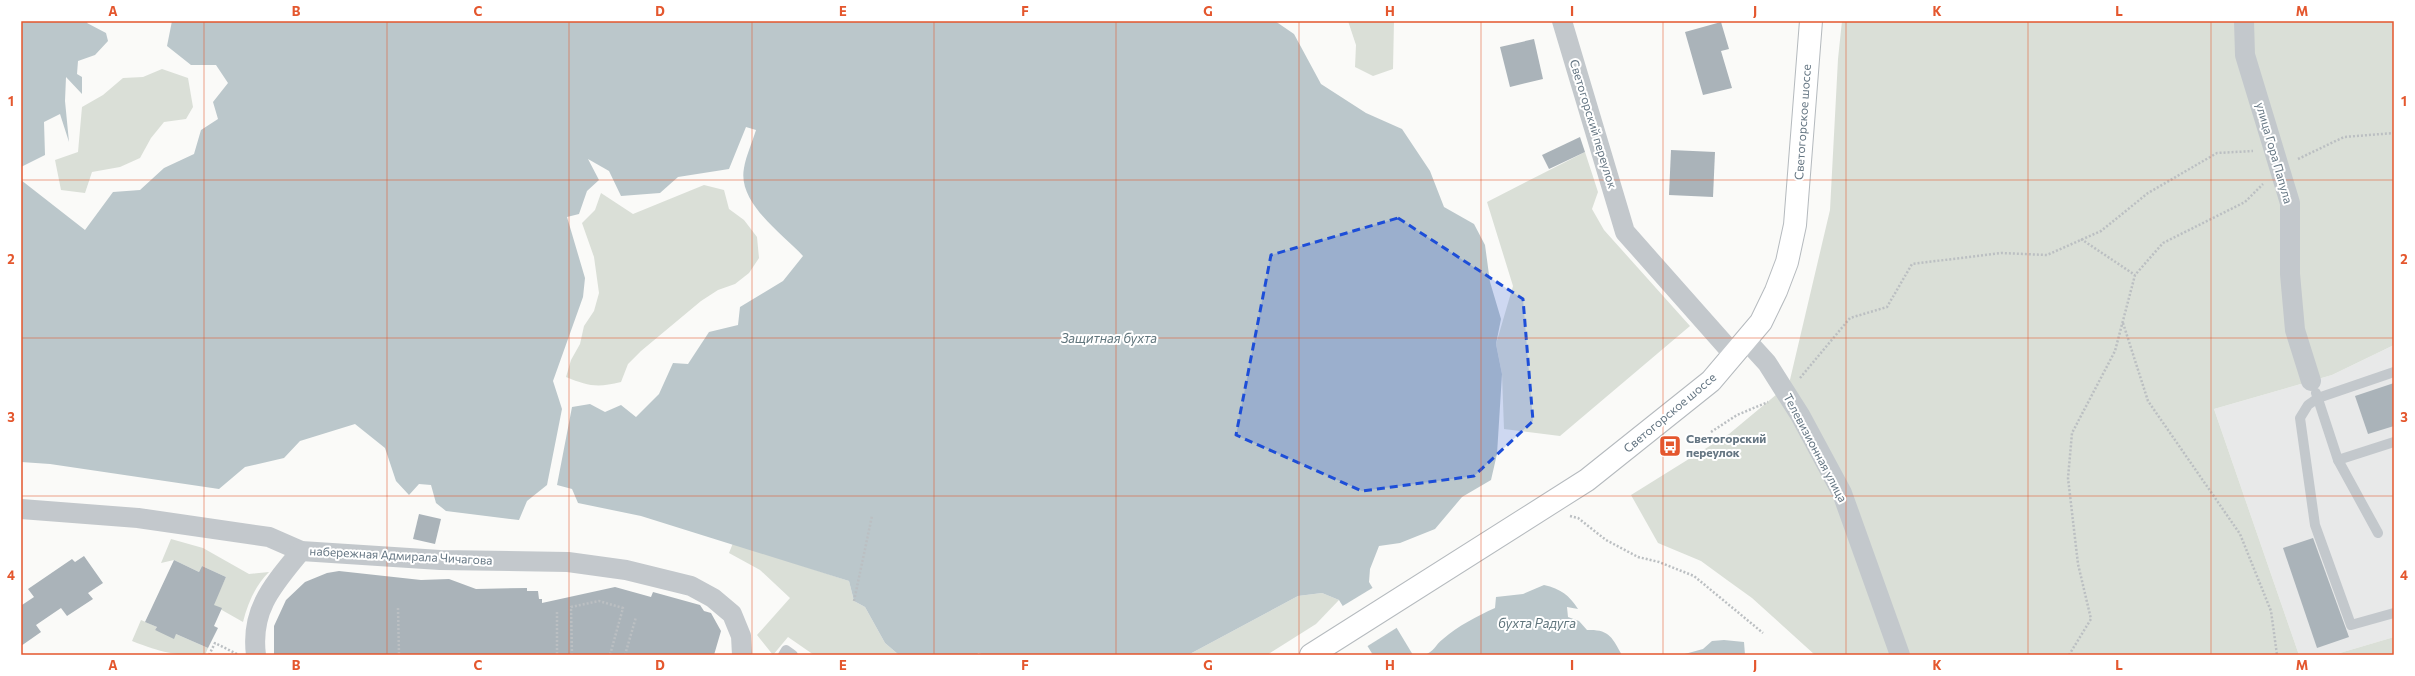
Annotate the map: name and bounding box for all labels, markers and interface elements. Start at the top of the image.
text: A [108,3,118,19]
text: B [292,3,301,19]
text: C [474,3,483,19]
text: D [655,3,665,19]
text: E [839,3,847,19]
text: F [1021,3,1029,19]
text: G [1203,3,1213,19]
text: H [1385,3,1395,19]
text: I [1570,3,1574,19]
text: J [1753,3,1757,19]
text: K [1932,3,1942,19]
text: L [2115,3,2123,19]
text: M [2296,3,2308,19]
street label: Светогорский переулок [1568,58,1620,190]
street label: Светогорское шоссе [1791,63,1813,180]
text: 1 [8,93,14,109]
text: 1 [2401,93,2407,109]
street label: улица Гора Папула [2254,100,2296,205]
text: 2 [7,251,15,267]
text: 2 [2400,251,2408,267]
water label: Защитная бухта [1061,330,1157,346]
street label: Светогорское шоссе [1620,370,1718,455]
street label: Телевизионная улица [1781,391,1850,504]
text: 3 [7,409,15,425]
text: 3 [2400,409,2408,425]
place label: Светогорский переулок [1686,431,1766,459]
bus stop icon: Светогорский переулок [1657,433,1683,459]
street label: набережная Адмирала Чичагова [309,543,493,567]
text: 4 [7,567,15,583]
text: 4 [2400,567,2408,583]
water label: бухта Радуга [1498,615,1576,631]
text: A [108,657,118,673]
text: B [292,657,301,673]
text: C [474,657,483,673]
text: D [655,657,665,673]
text: E [839,657,847,673]
text: F [1021,657,1029,673]
text: G [1203,657,1213,673]
text: H [1385,657,1395,673]
text: I [1570,657,1574,673]
text: J [1753,657,1757,673]
text: K [1932,657,1942,673]
text: L [2115,657,2123,673]
text: M [2296,657,2308,673]

